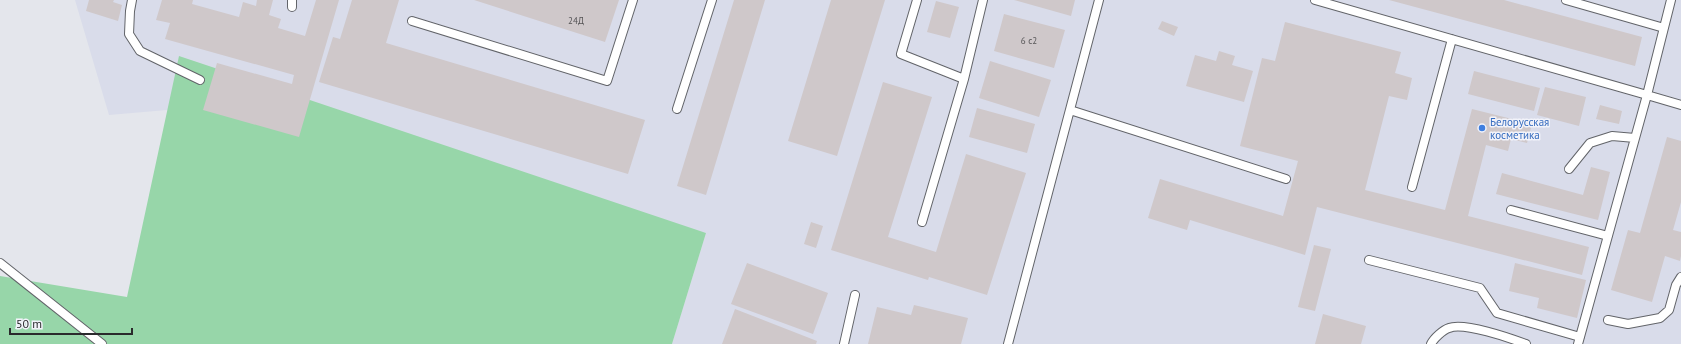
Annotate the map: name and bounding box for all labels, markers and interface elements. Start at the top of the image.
house number: 24Д [568,15,584,26]
house number: 6 с2 [1021,35,1037,46]
place label: Белорусская косметика [1490,115,1549,142]
marker: Белорусская косметика [1477,123,1487,133]
scale bar [10,310,132,336]
text: 50 m [16,316,42,331]

